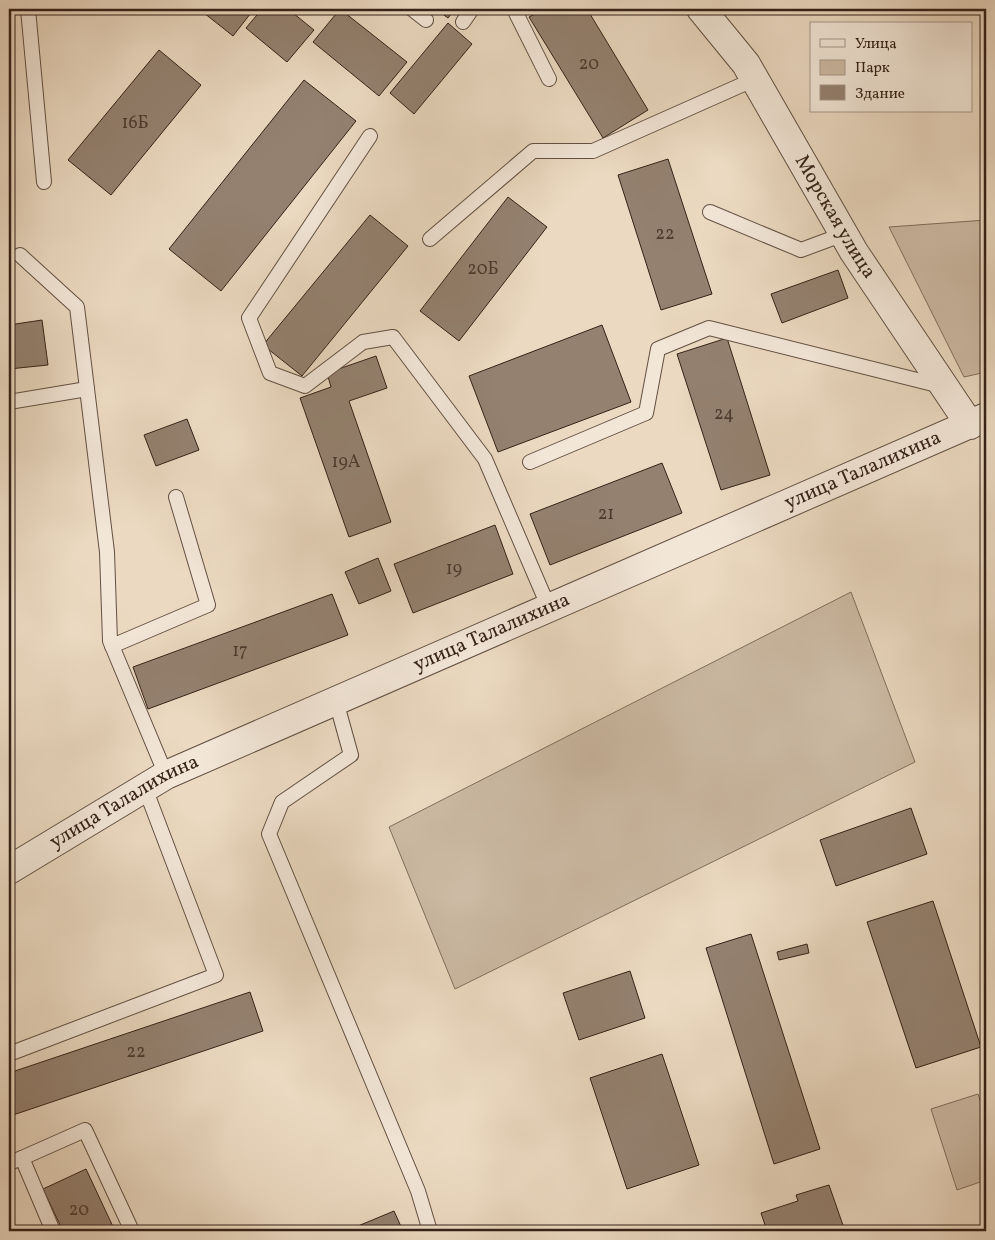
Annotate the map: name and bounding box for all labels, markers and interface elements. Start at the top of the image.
legend [810,22,972,112]
text: Улица [855,34,897,55]
house number: 20 [579,52,599,77]
text: Парк [855,58,890,79]
text: Здание [855,84,905,105]
house number: 16Б [121,111,149,136]
street label: Морская улица [787,150,882,285]
house number: 22 [655,222,675,247]
house number: 20Б [467,257,499,282]
house number: 24 [714,402,734,427]
street label: улица Талалихина [780,424,946,517]
house number: 19А [332,450,361,475]
house number: 21 [598,502,614,527]
house number: 19 [446,557,462,582]
street label: улица Талалихина [409,586,575,679]
house number: 17 [232,639,248,664]
street label: улица Талалихина [44,748,203,856]
house number: 22 [126,1040,146,1065]
house number: 20 [69,1198,89,1223]

